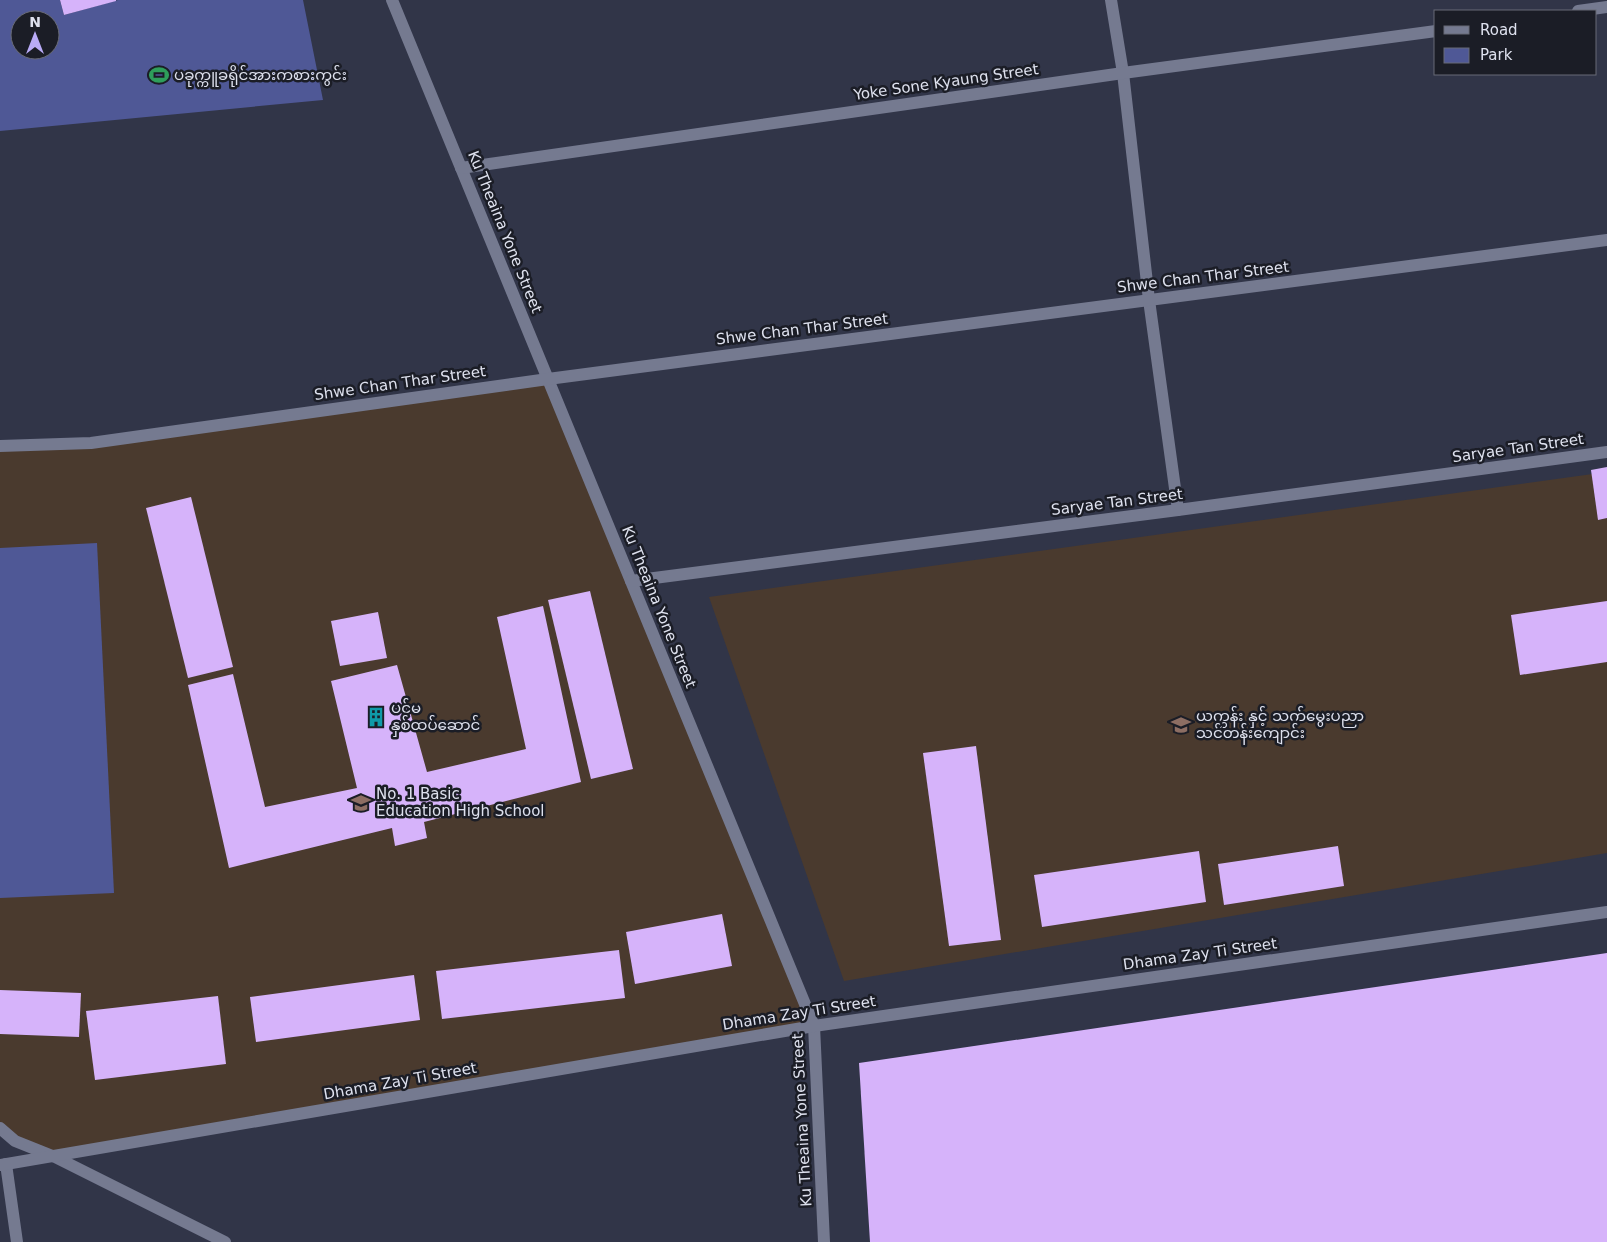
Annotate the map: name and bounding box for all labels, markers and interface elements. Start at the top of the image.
north arrow [10,10,60,60]
legend [1434,10,1597,75]
text: N [29,14,41,30]
text: Road [1480,21,1518,39]
text: Park [1480,46,1513,64]
street label: Yoke Sone Kyaung Street [851,60,1040,104]
sports icon: ပခုက္ကူခရိုင်အားကစားကွင်း [148,64,170,86]
place label: ပခုက္ကူခရိုင်အားကစားကွင်း [174,65,347,87]
street label: Ku Theaina Yone Street [464,148,546,316]
street label: Shwe Chan Thar Street [1116,258,1290,296]
street label: Shwe Chan Thar Street [715,310,889,348]
street label: Shwe Chan Thar Street [313,362,487,404]
street label: Saryae Tan Street [1451,430,1585,466]
street label: Saryae Tan Street [1050,485,1184,519]
street label: Ku Theaina Yone Street [618,523,700,691]
place label: ပင်မ နှစ်ထပ်ဆောင် [391,698,480,737]
building icon: ပင်မ နှစ်ထပ်ဆောင် [365,706,387,728]
place label: ယက္ကန်း နှင့် သက်မွေးပညာ သင်တန်းကျောင်း [1196,706,1364,745]
school or university icon: ယက္ကန်း နှင့် သက်မွေးပညာ သင်တန်းကျောင်း [1170,714,1192,736]
place label: No. 1 Basic Education High School [376,785,545,820]
school or university icon: No. 1 Basic Education High School [350,792,372,814]
street label: Dhama Zay Ti Street [1122,934,1278,974]
street label: Dhama Zay Ti Street [721,992,877,1034]
street label: Ku Theaina Yone Street [788,1033,816,1207]
street label: Dhama Zay Ti Street [322,1059,478,1103]

